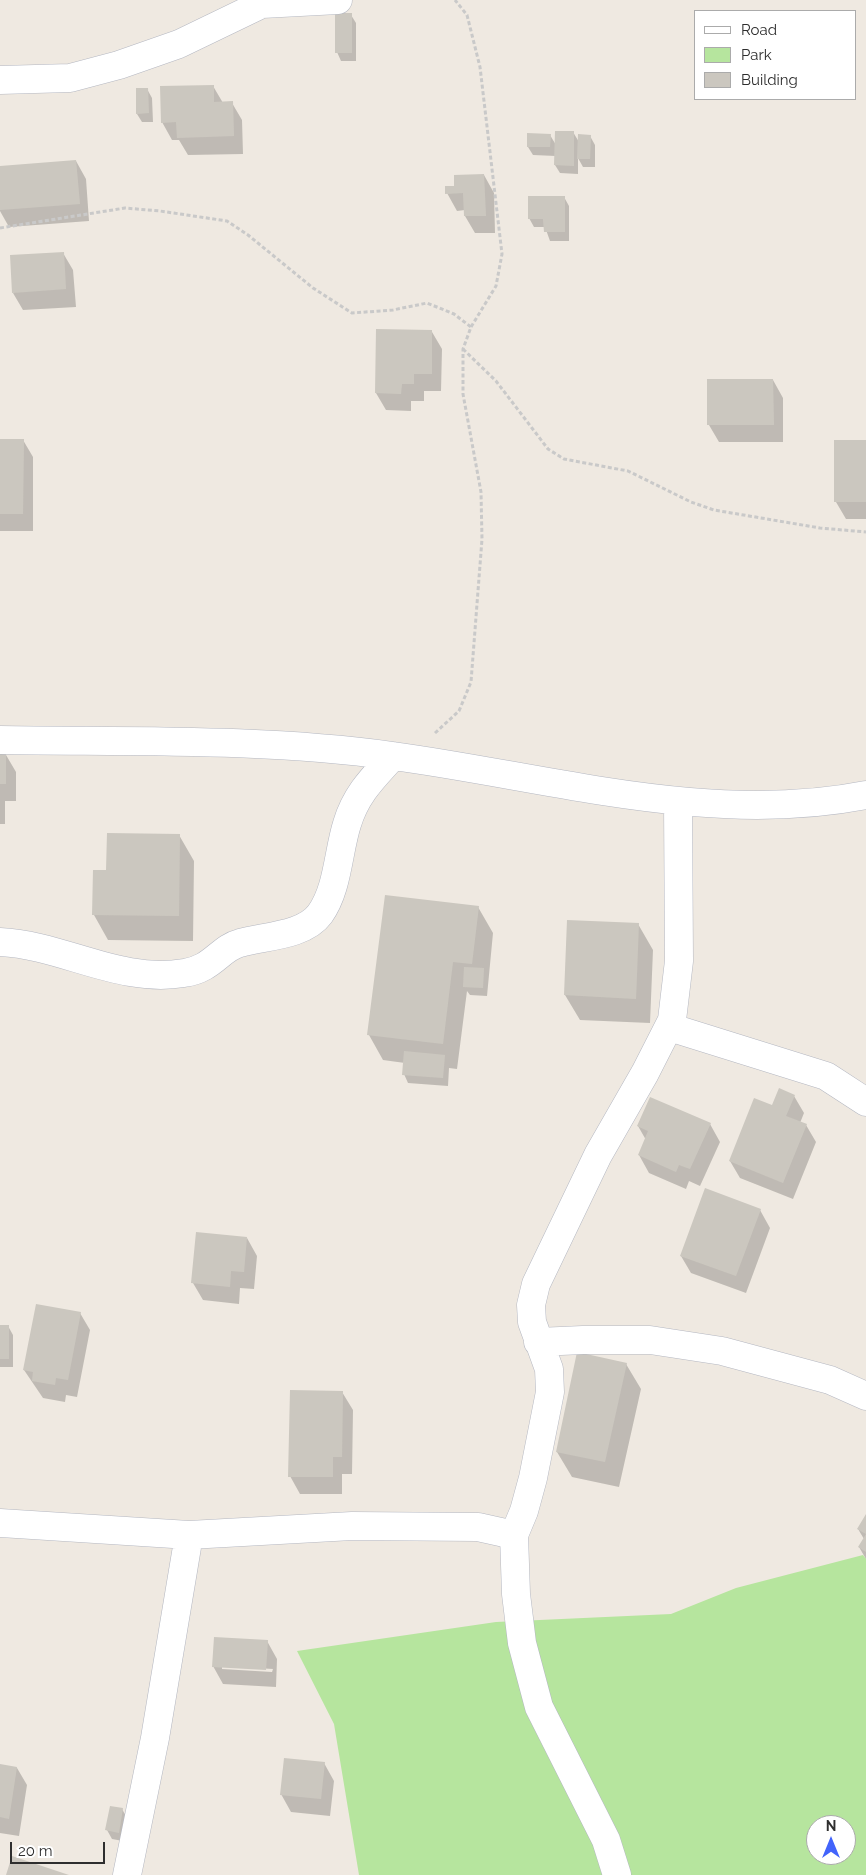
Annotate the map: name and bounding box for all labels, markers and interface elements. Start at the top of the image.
legend [694,10,856,100]
text: Road [741,21,777,39]
text: Park [741,46,772,64]
text: Building [741,71,798,89]
north arrow [806,1815,856,1865]
text: N [826,1818,836,1834]
scale bar [12,1832,108,1864]
text: 20 m [18,1842,53,1860]

